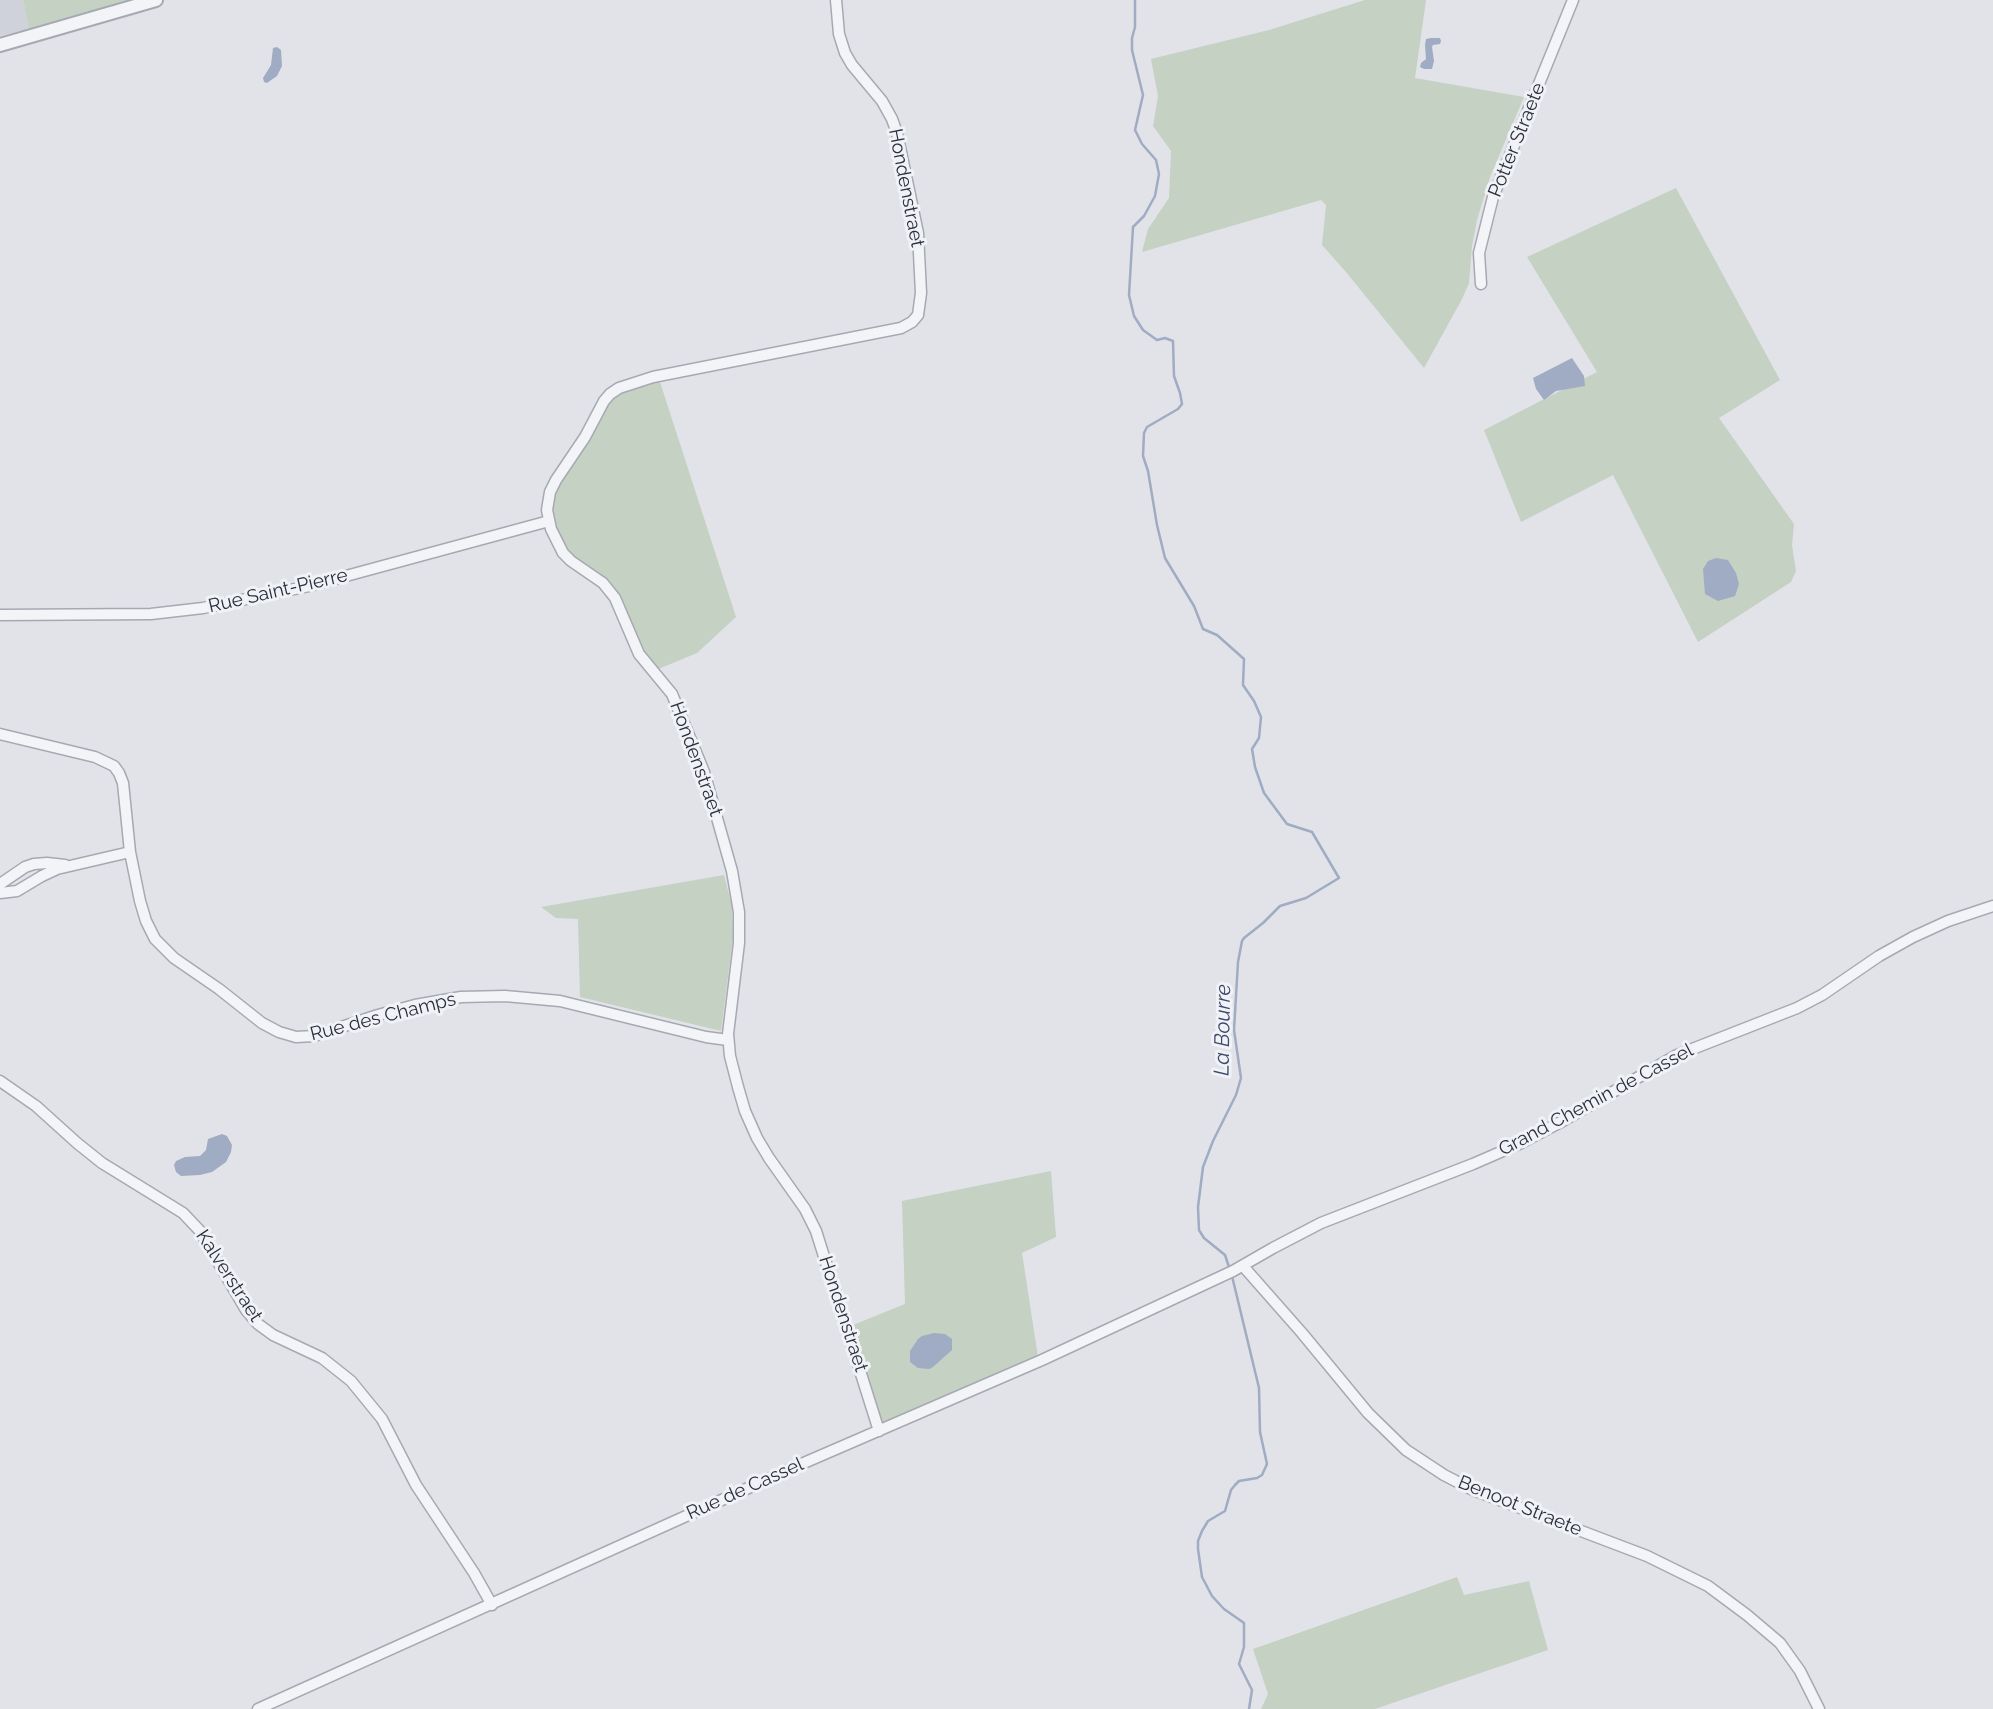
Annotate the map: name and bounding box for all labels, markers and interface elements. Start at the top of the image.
street label: Potter Straete [1484,80,1550,200]
street label: Hondenstraet [883,127,929,249]
street label: Rue Saint-Pierre [206,564,350,618]
street label: Hondenstraet [665,699,727,819]
water label: La Bourre [1210,984,1236,1076]
street label: Rue des Champs [308,988,458,1046]
street label: Grand Chemin de Cassel [1495,1039,1697,1161]
street label: Kalverstraet [191,1226,267,1326]
street label: Hondenstraet [814,1253,872,1375]
street label: Rue de Cassel [683,1453,807,1525]
street label: Benoot Straete [1455,1471,1585,1541]

